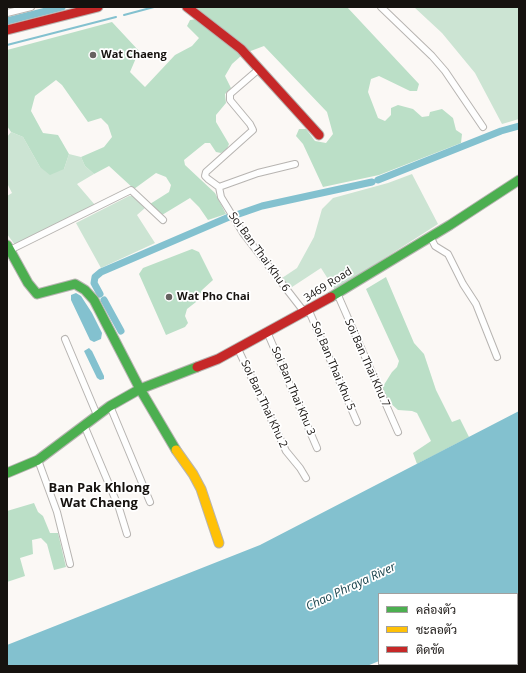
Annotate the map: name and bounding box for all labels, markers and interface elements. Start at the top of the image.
place label: Wat Chaeng [101,48,167,62]
marker: Wat Chaeng [88,50,98,60]
street label: Soi Ban Thai Khu 6 [226,210,292,294]
street label: 3469 Road [301,265,355,305]
place label: Wat Pho Chai [177,290,250,304]
marker: Wat Pho Chai [164,292,174,302]
street label: Soi Ban Thai Khu 7 [342,317,392,409]
street label: Soi Ban Thai Khu 5 [308,320,358,412]
street label: Soi Ban Thai Khu 3 [268,345,318,437]
street label: Soi Ban Thai Khu 2 [238,358,290,450]
district label: Ban Pak Khlong Wat Chaeng [48,480,150,511]
water label: Chao Phraya River [304,560,398,614]
legend [378,593,518,665]
text: คล่องตัว [416,601,456,618]
text: ชะลอตัว [416,621,457,638]
text: ติดขัด [416,641,445,658]

